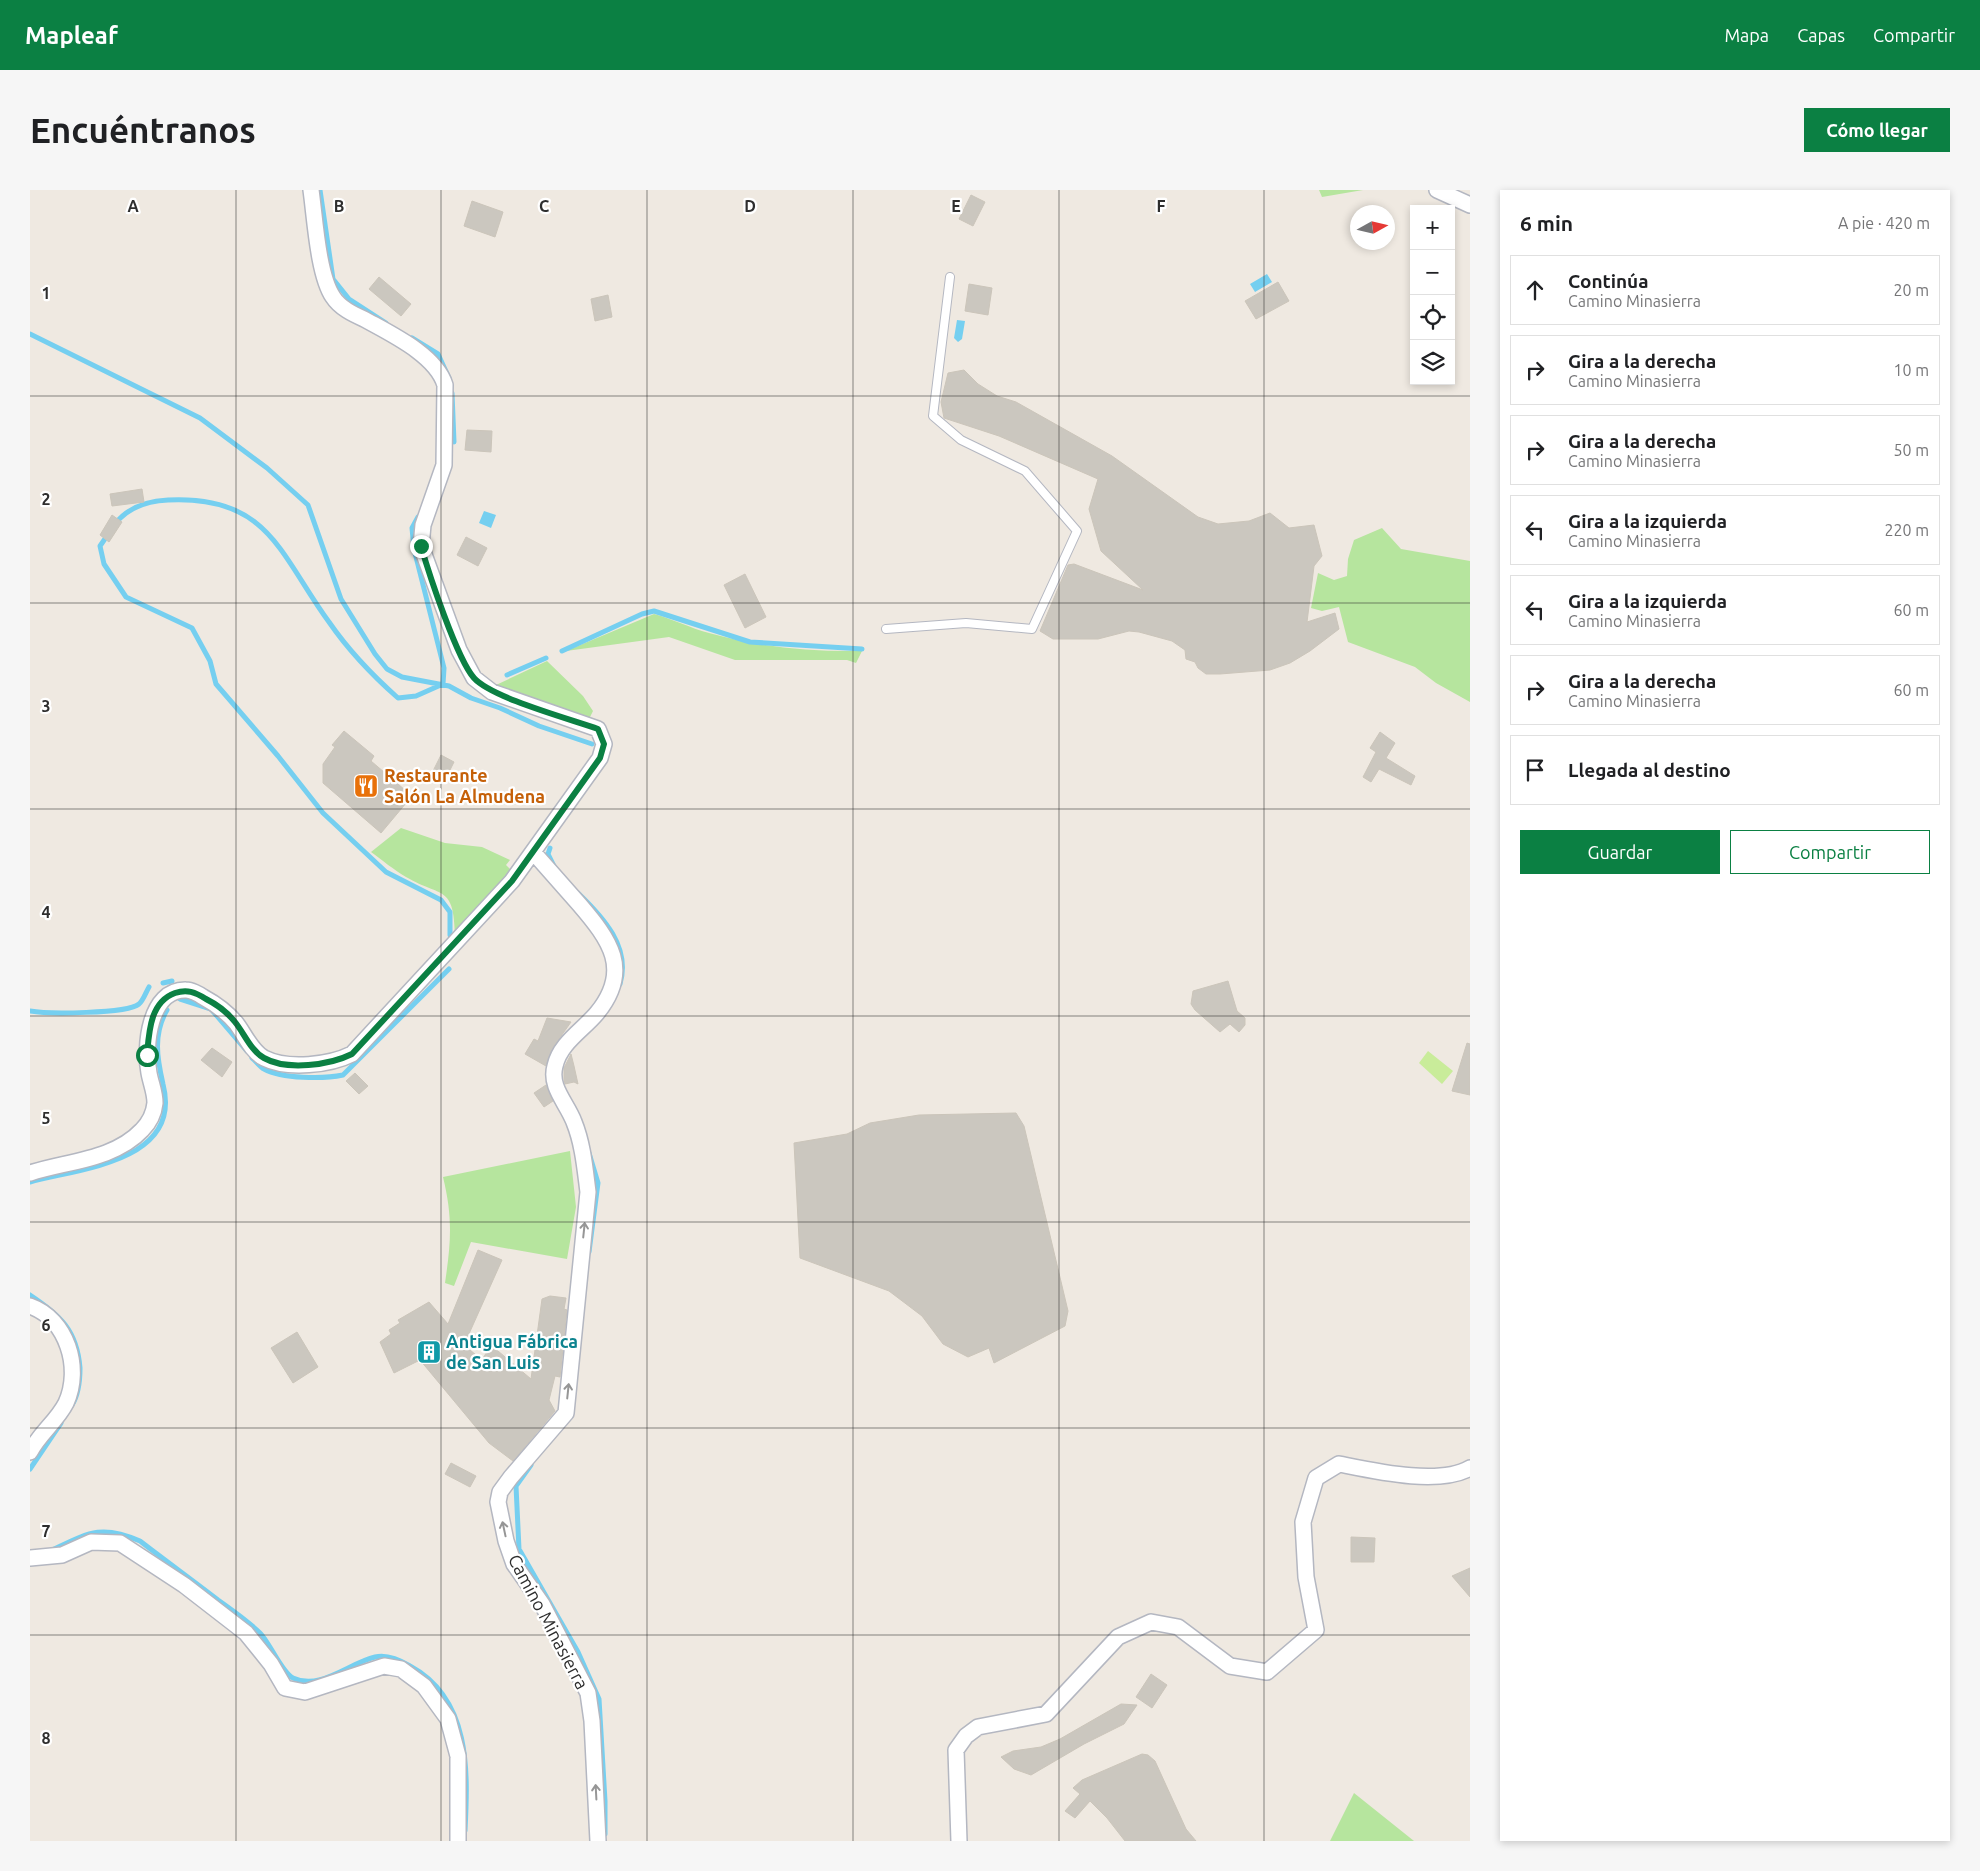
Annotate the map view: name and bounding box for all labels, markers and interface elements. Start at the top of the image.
text: Mapleaf [25,22,118,49]
text: Mapa [1724,25,1769,45]
text: Capas [1797,25,1845,45]
text: Compartir [1873,25,1955,45]
button: Cómo llegar [1804,108,1950,152]
text: Encuéntranos [30,110,256,150]
text: A [127,197,139,215]
text: B [334,197,344,215]
text: C [539,197,549,215]
text: D [744,197,756,215]
text: E [951,197,961,215]
text: F [1157,197,1166,215]
north arrow [1350,205,1395,250]
map controls [1410,205,1455,385]
button: + [1410,205,1455,250]
text: 6 min [1520,211,1573,235]
text: A pie · 420 m [1838,214,1930,232]
button: − [1410,250,1455,295]
text: Continúa [1568,270,1649,292]
icon: ahead [1521,276,1549,304]
text: 20 m [1893,281,1929,299]
text: 1 [41,284,51,302]
text: Camino Minasierra [1568,292,1701,310]
button: locate [1410,295,1455,340]
button: layers [1410,340,1455,385]
text: Gira a la derecha [1568,350,1716,372]
icon: right [1521,356,1549,384]
text: 10 m [1893,361,1929,379]
text: Camino Minasierra [1568,372,1701,390]
text: Gira a la derecha [1568,430,1716,452]
icon: right [1521,436,1549,464]
text: 50 m [1893,441,1929,459]
text: Camino Minasierra [1568,452,1701,470]
text: 2 [41,490,51,508]
text: Gira a la izquierda [1568,510,1727,532]
icon: left [1521,516,1549,544]
text: 220 m [1884,521,1929,539]
text: Camino Minasierra [1568,532,1701,550]
route end [410,535,433,558]
text: Gira a la izquierda [1568,590,1727,612]
icon: left [1521,596,1549,624]
text: 60 m [1893,601,1929,619]
text: Camino Minasierra [1568,612,1701,630]
text: Gira a la derecha [1568,670,1716,692]
icon: right [1521,676,1549,704]
text: 60 m [1893,681,1929,699]
text: Camino Minasierra [1568,692,1701,710]
text: 3 [41,697,51,715]
icon: arrive [1521,756,1549,784]
text: Llegada al destino [1568,759,1731,781]
place label: Restaurante Salón La Almudena [384,765,545,806]
restaurant icon: Restaurante Salón La Almudena [353,773,379,799]
button: Guardar [1520,830,1720,874]
button: Compartir [1730,830,1930,874]
text: 4 [41,903,51,921]
route start [136,1044,159,1067]
text: 5 [41,1109,51,1127]
one-way arrow [579,1222,589,1238]
text: 6 [41,1316,51,1334]
place label: Antigua Fábrica de San Luis [446,1331,578,1372]
building icon: Antigua Fábrica de San Luis [416,1339,442,1365]
one-way arrow [563,1384,573,1400]
text: 7 [41,1522,51,1540]
one-way arrow [499,1522,508,1538]
street label: Camino Minasierra [505,1551,593,1692]
text: 8 [41,1729,51,1747]
one-way arrow [592,1785,601,1801]

